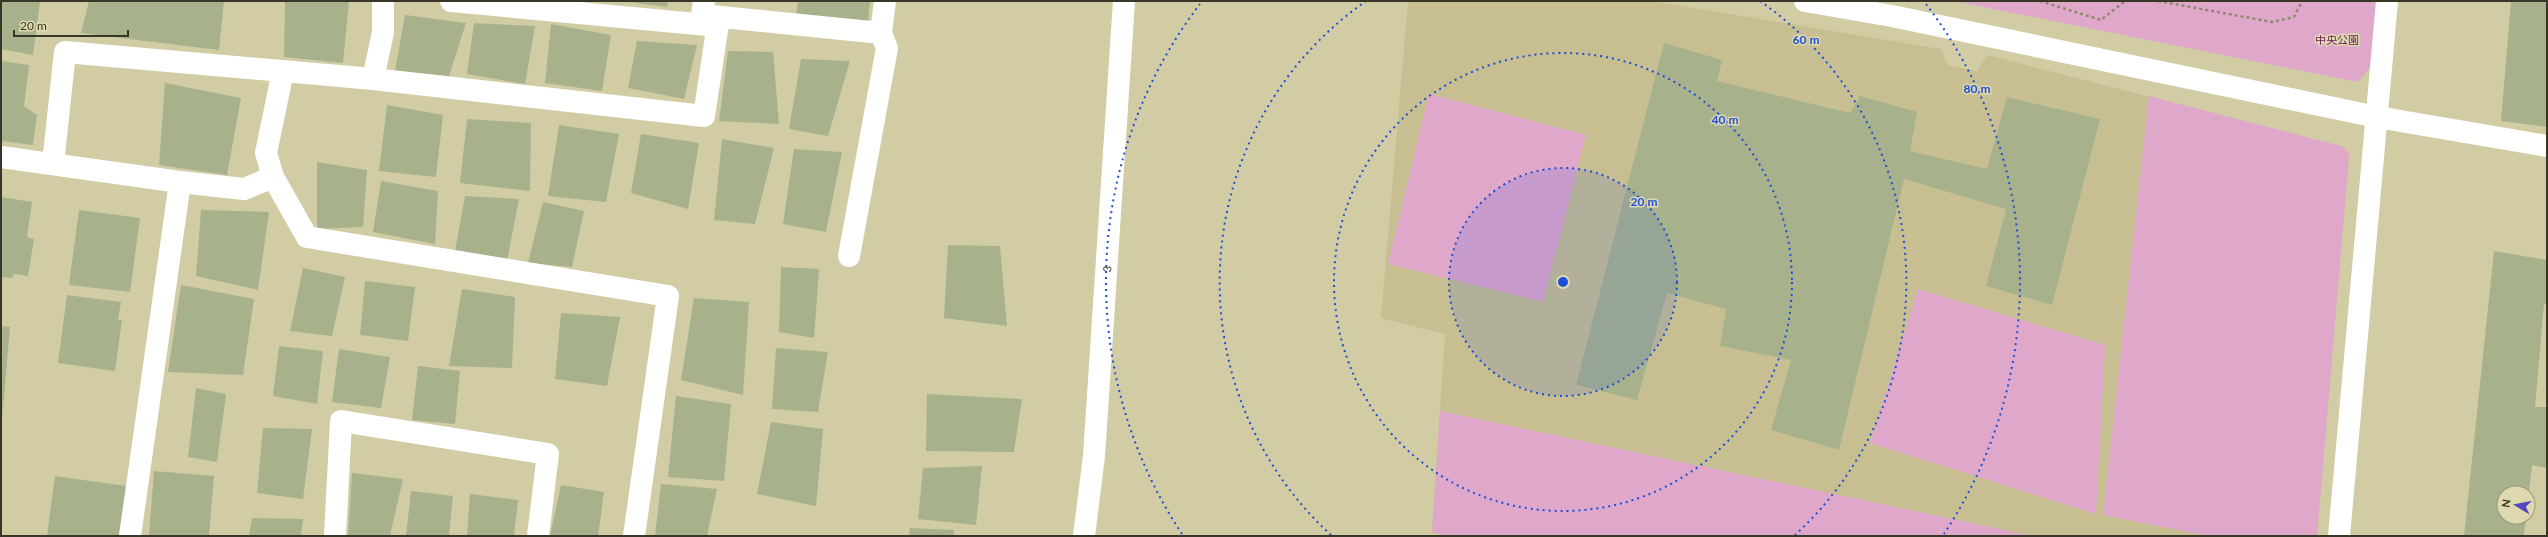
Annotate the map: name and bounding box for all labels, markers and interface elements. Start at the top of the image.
scale bar [14,12,128,38]
text: 20 m [20,18,47,33]
text: 60 m [1793,32,1819,47]
park label: 中央公園 [2315,33,2359,46]
text: 80 m [1964,81,1990,96]
text: 40 m [1712,112,1738,127]
text: 20 m [1631,194,1657,209]
street label: 3 [1100,265,1113,273]
centre of rings [1556,275,1570,289]
north arrow [2496,485,2536,525]
text: N [2499,498,2513,508]

